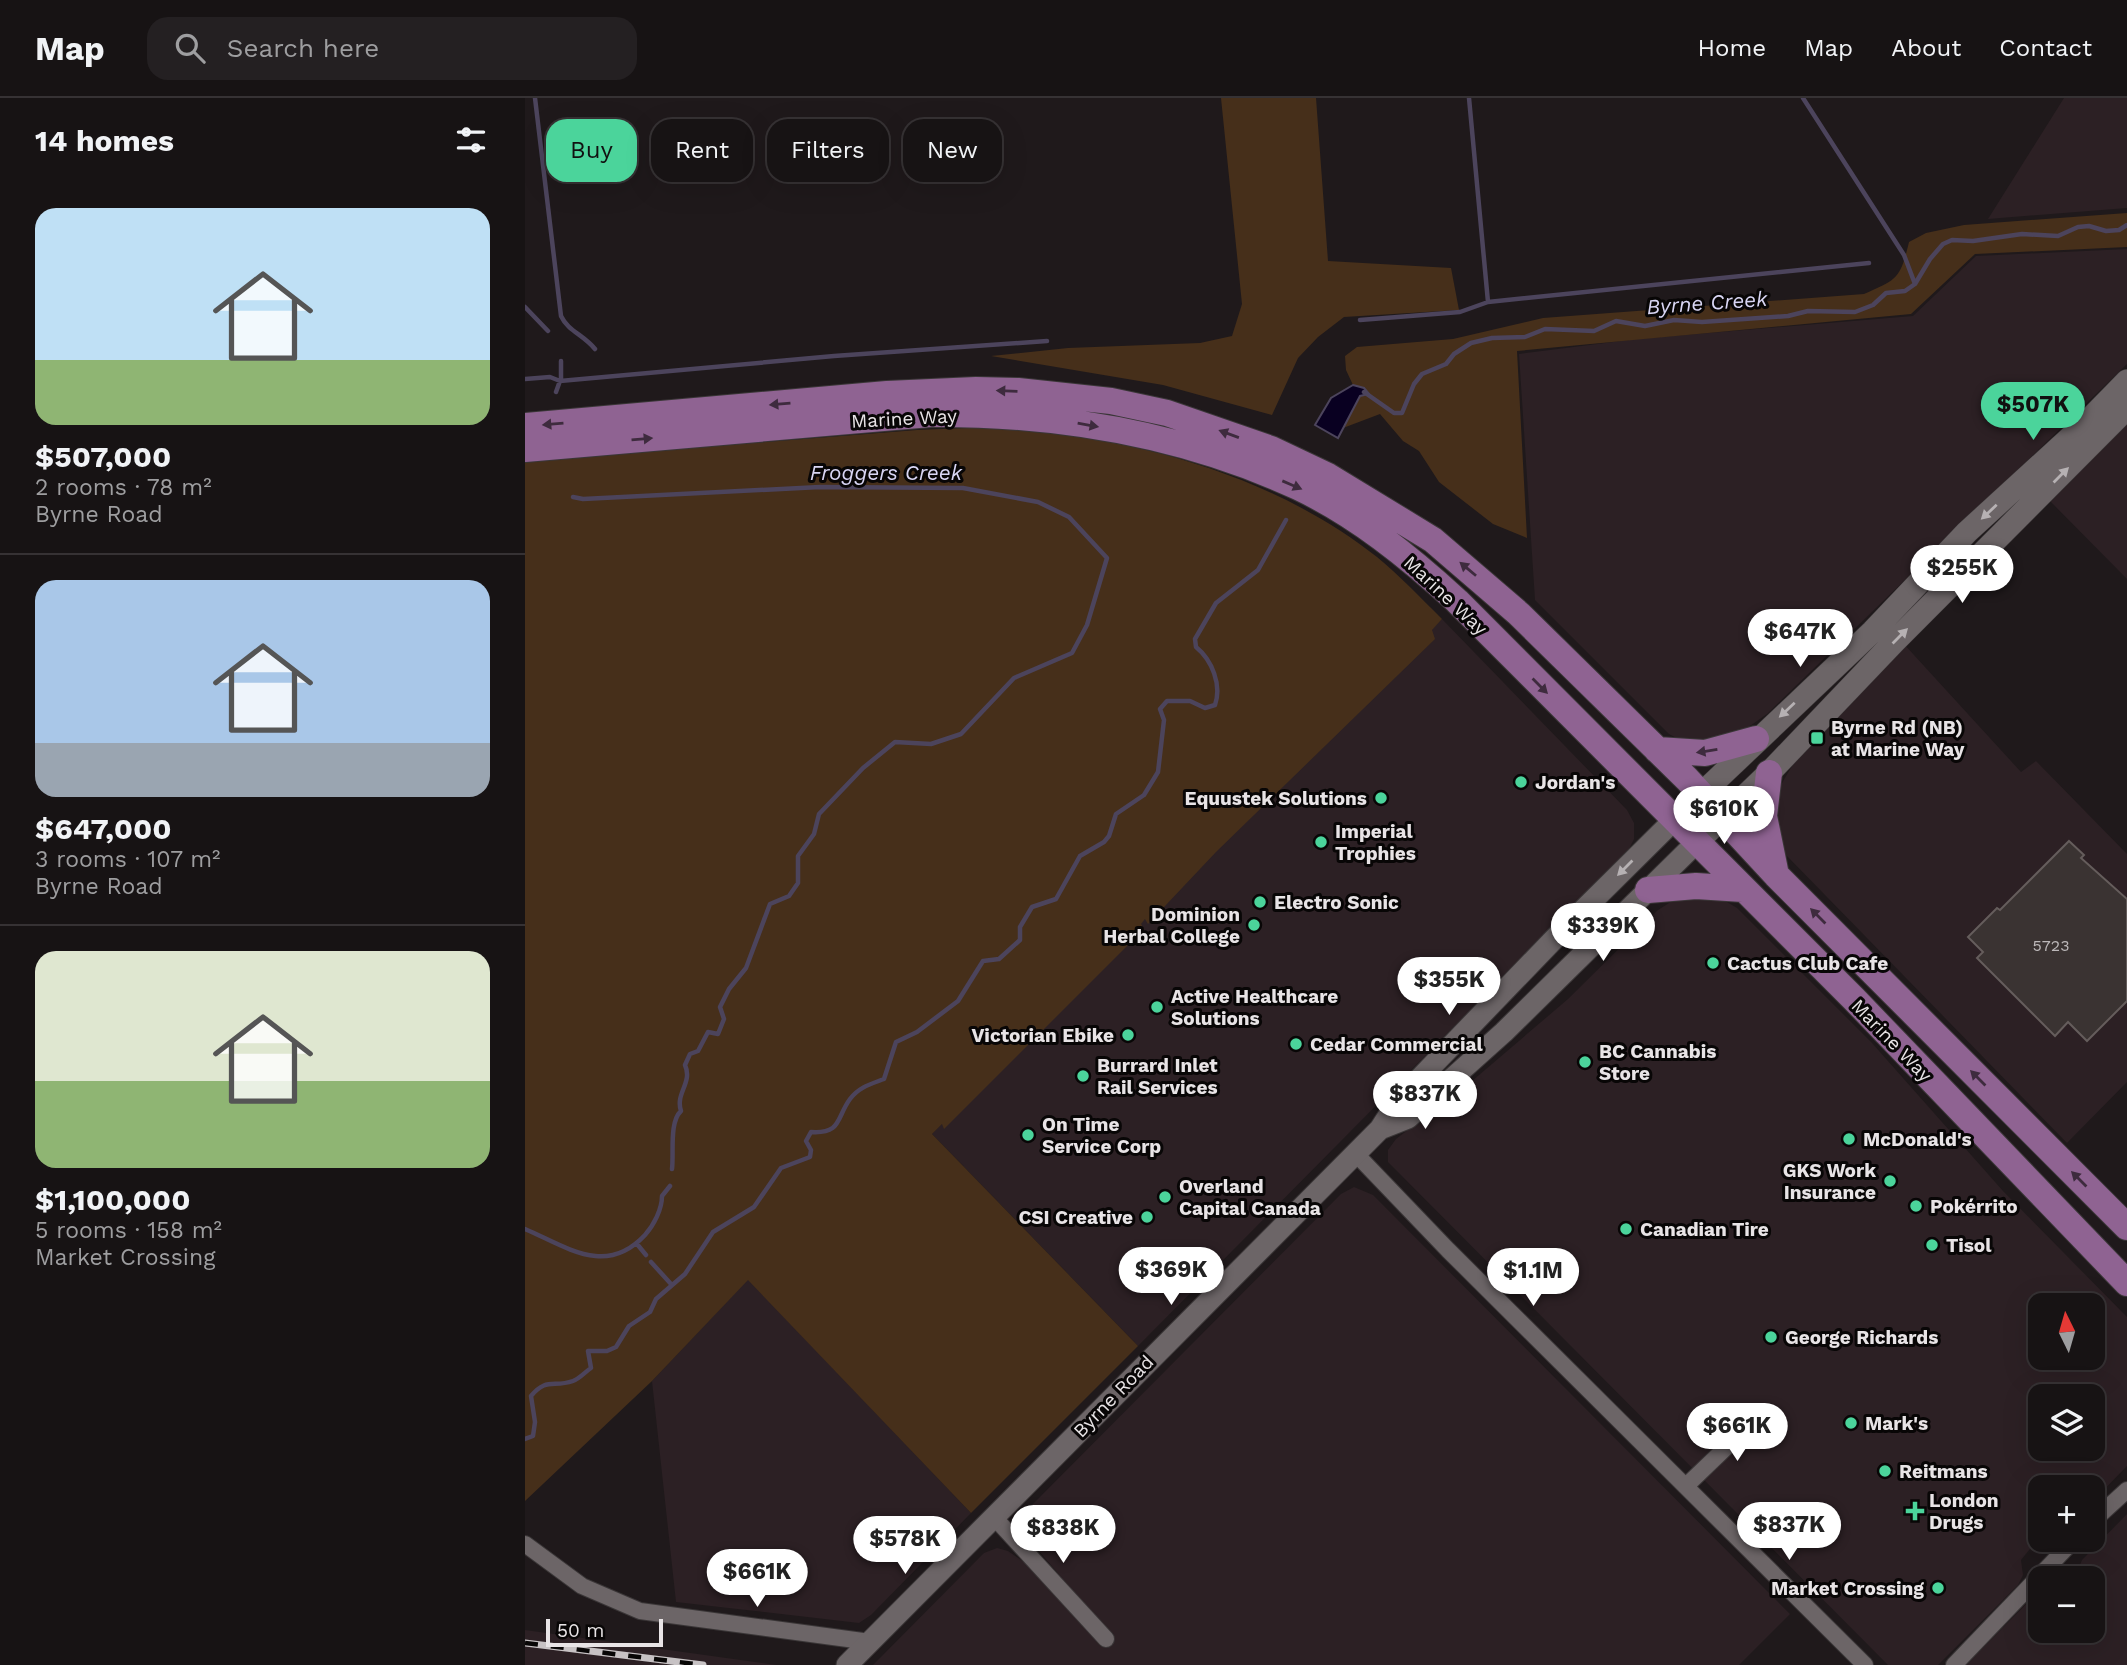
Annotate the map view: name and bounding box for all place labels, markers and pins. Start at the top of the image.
pin: $507K [1984,382,2082,442]
pin: $255K [1913,546,2011,605]
pin: $647K [1751,610,1849,669]
place label: Byrne Rd (NB) at Marine Way [1831,716,1965,761]
marker: Byrne Rd (NB) at Marine Way [1809,730,1825,746]
place label: Jordan's [1535,771,1615,794]
marker: Jordan's [1513,774,1529,790]
pin: $610K [1675,786,1773,846]
place label: Equustek Solutions [1185,787,1367,810]
marker: Equustek Solutions [1373,790,1389,806]
place label: Imperial Trophies [1335,820,1416,865]
marker: Imperial Trophies [1313,834,1329,850]
place label: Electro Sonic [1274,891,1399,914]
marker: Electro Sonic [1252,894,1268,910]
place label: Dominion Herbal College [1103,903,1240,948]
pin: $339K [1554,904,1652,963]
marker: Dominion Herbal College [1246,917,1262,933]
place label: Cactus Club Cafe [1727,952,1888,975]
marker: Cactus Club Cafe [1705,955,1721,971]
pin: $355K [1400,958,1498,1017]
place label: Active Healthcare Solutions [1171,985,1338,1030]
marker: Active Healthcare Solutions [1149,999,1165,1015]
place label: Victorian Ebike [971,1024,1114,1047]
marker: Victorian Ebike [1120,1027,1136,1043]
place label: Cedar Commercial [1310,1033,1484,1056]
marker: Cedar Commercial [1288,1036,1304,1052]
place label: BC Cannabis Store [1599,1040,1716,1085]
place label: Burrard Inlet Rail Services [1097,1054,1218,1099]
marker: BC Cannabis Store [1577,1054,1593,1070]
marker: Burrard Inlet Rail Services [1075,1068,1091,1084]
pin: $837K [1376,1072,1474,1131]
place label: On Time Service Corp [1042,1113,1161,1158]
marker: On Time Service Corp [1020,1127,1036,1143]
place label: McDonald's [1863,1128,1972,1151]
marker: McDonald's [1841,1131,1857,1147]
place label: GKS Work Insurance [1783,1159,1876,1204]
marker: GKS Work Insurance [1882,1173,1898,1189]
place label: Overland Capital Canada [1179,1175,1321,1220]
marker: Overland Capital Canada [1157,1189,1173,1205]
place label: Pokérrito [1930,1195,2018,1218]
marker: Pokérrito [1908,1198,1924,1214]
place label: CSI Creative [1018,1206,1133,1229]
marker: CSI Creative [1139,1209,1155,1225]
place label: Canadian Tire [1640,1218,1769,1241]
marker: Canadian Tire [1618,1221,1634,1237]
place label: Tisol [1946,1234,1992,1257]
marker: Tisol [1924,1237,1940,1253]
pin: $369K [1122,1248,1220,1307]
pin: $1.1M [1484,1248,1582,1308]
place label: George Richards [1785,1326,1938,1349]
marker: George Richards [1763,1329,1779,1345]
pin: $661K [1688,1404,1786,1463]
place label: Mark's [1865,1412,1928,1435]
marker: Mark's [1843,1415,1859,1431]
place label: Reitmans [1899,1460,1988,1483]
marker: Reitmans [1877,1463,1893,1479]
place label: London Drugs [1929,1489,1999,1534]
pin: $837K [1740,1502,1838,1562]
marker: London Drugs [1907,1503,1923,1519]
pin: $838K [1014,1506,1112,1565]
pin: $578K [856,1516,954,1576]
pin: $661K [708,1550,806,1609]
place label: Market Crossing [1771,1577,1924,1600]
marker: Market Crossing [1930,1580,1946,1596]

